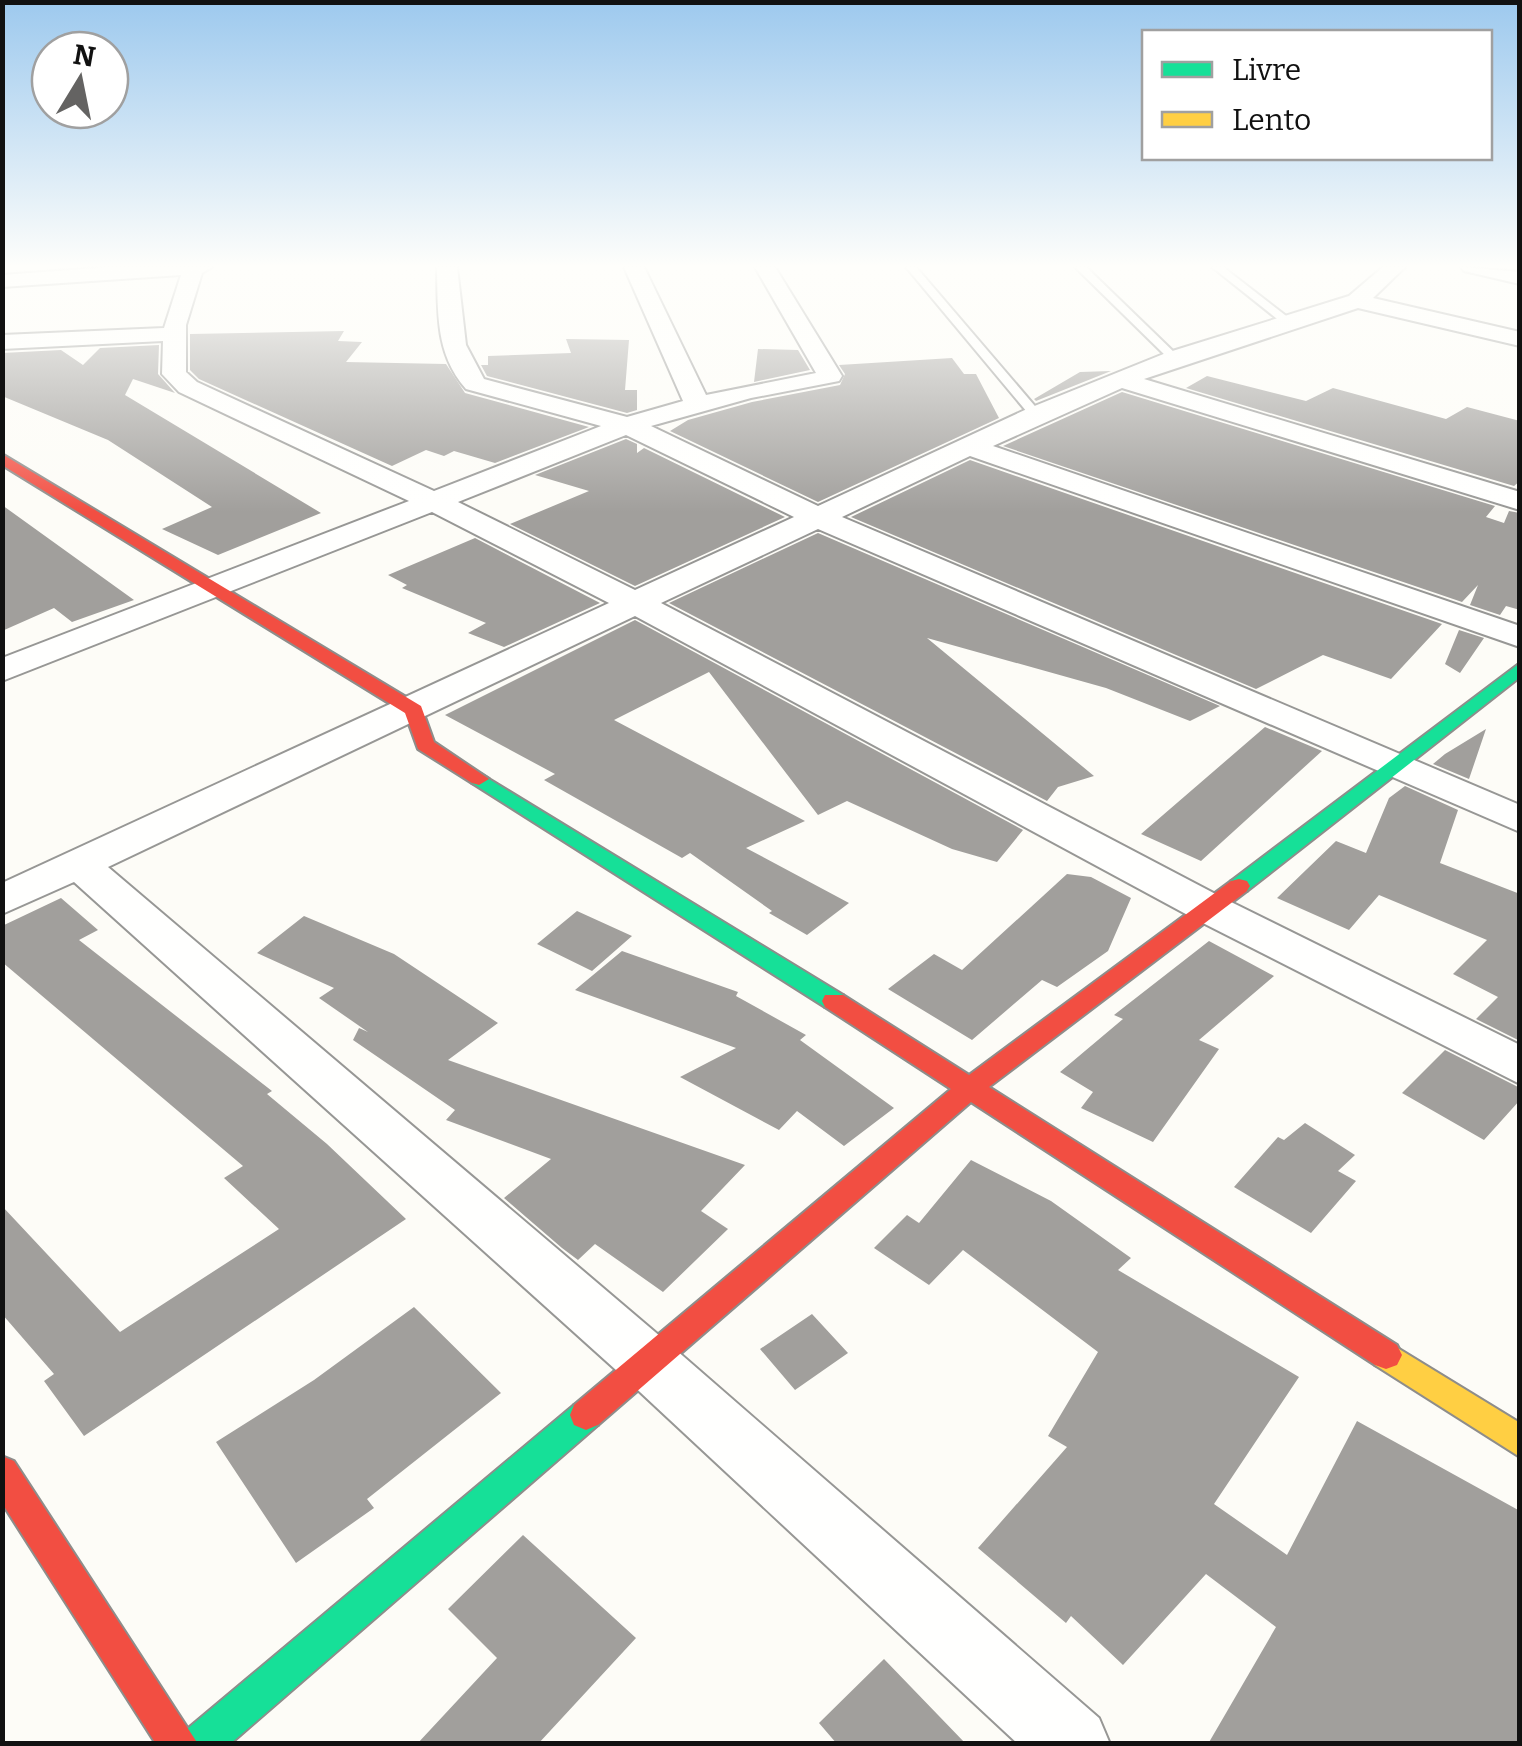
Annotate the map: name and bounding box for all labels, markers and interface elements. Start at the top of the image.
north arrow [30,30,130,130]
legend [1142,30,1492,160]
text: N [71,38,98,74]
text: Livre [1232,52,1301,88]
text: Lento [1232,102,1311,138]

